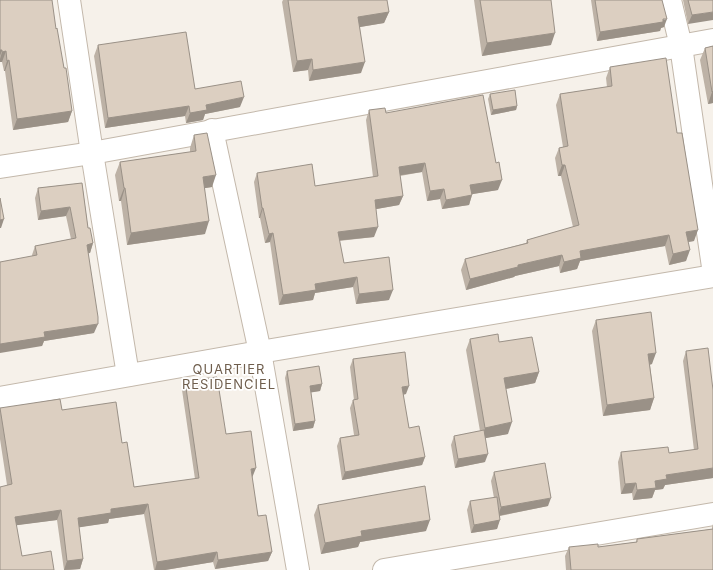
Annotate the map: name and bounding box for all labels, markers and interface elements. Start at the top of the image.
district label: QUARTIER RESIDENCIEL [182,361,276,392]

